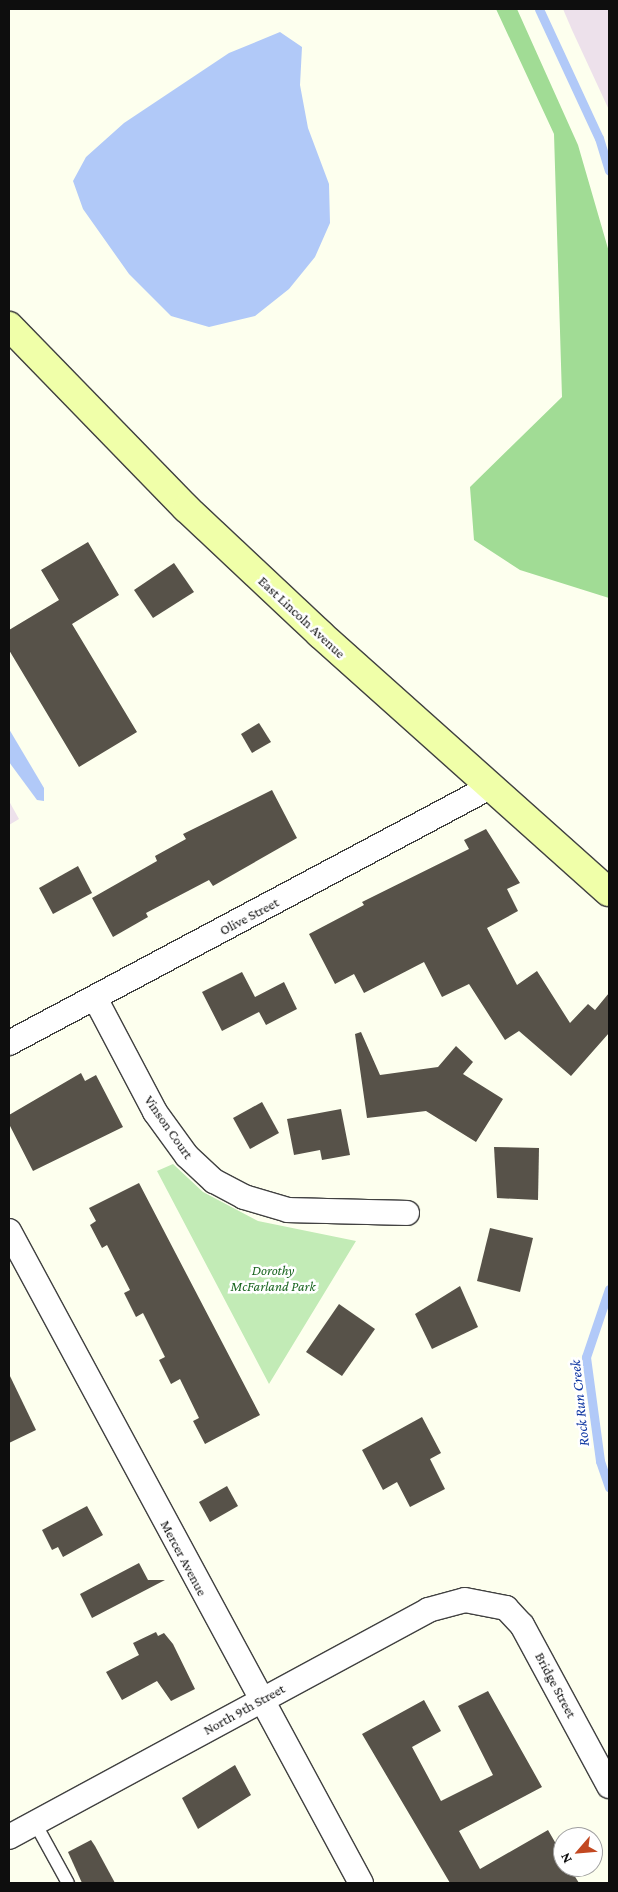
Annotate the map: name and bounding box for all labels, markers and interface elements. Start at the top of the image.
street label: East Lincoln Avenue [255,572,349,662]
street label: Olive Street [217,893,281,939]
street label: Vinson Court [141,1092,197,1162]
park label: Dorothy McFarland Park [231,1262,315,1294]
water label: Rock Run Creek [567,1359,593,1447]
street label: Mercer Avenue [157,1517,211,1599]
street label: Bridge Street [532,1649,580,1721]
street label: North 9th Street [200,1680,288,1738]
north arrow [553,1827,603,1877]
text: N [556,1850,575,1866]

